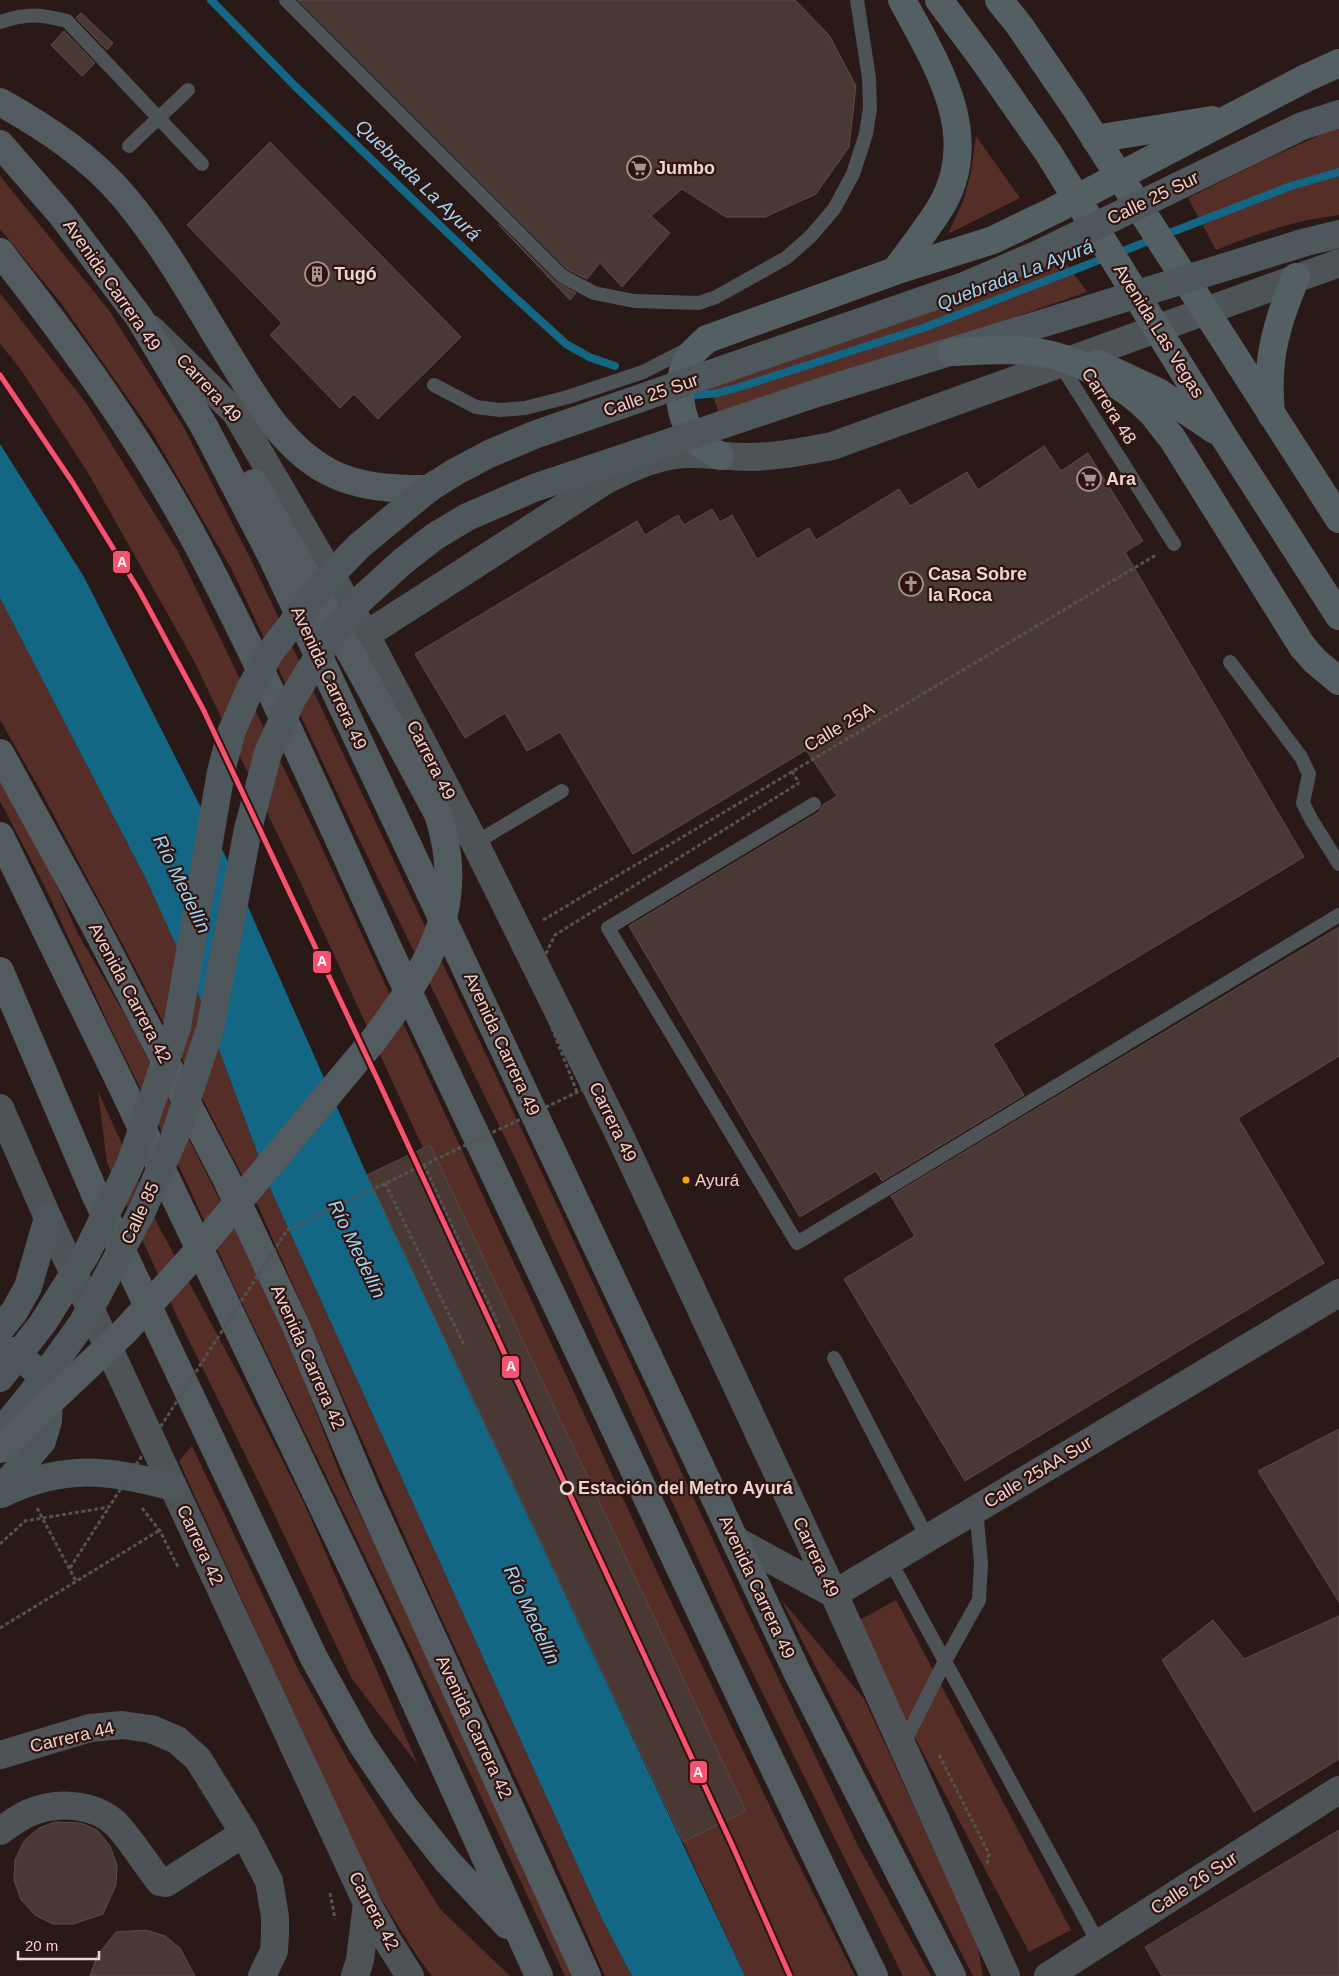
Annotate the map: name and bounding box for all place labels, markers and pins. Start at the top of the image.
supermarket icon: Jumbo [626,155,652,181]
place label: Jumbo [656,158,715,178]
building icon: Tugó [304,261,330,287]
place label: Tugó [334,264,377,284]
supermarket icon: Ara [1076,466,1102,492]
place label: Ara [1106,469,1137,489]
place label: Casa Sobre la Roca [928,564,1027,605]
church icon: Casa Sobre la Roca [898,571,924,597]
place label: Ayurá [695,1171,740,1190]
marker: Ayurá [681,1175,691,1185]
place label: Estación del Metro Ayurá [578,1478,794,1498]
marker: Estación del Metro Ayurá [560,1481,574,1495]

